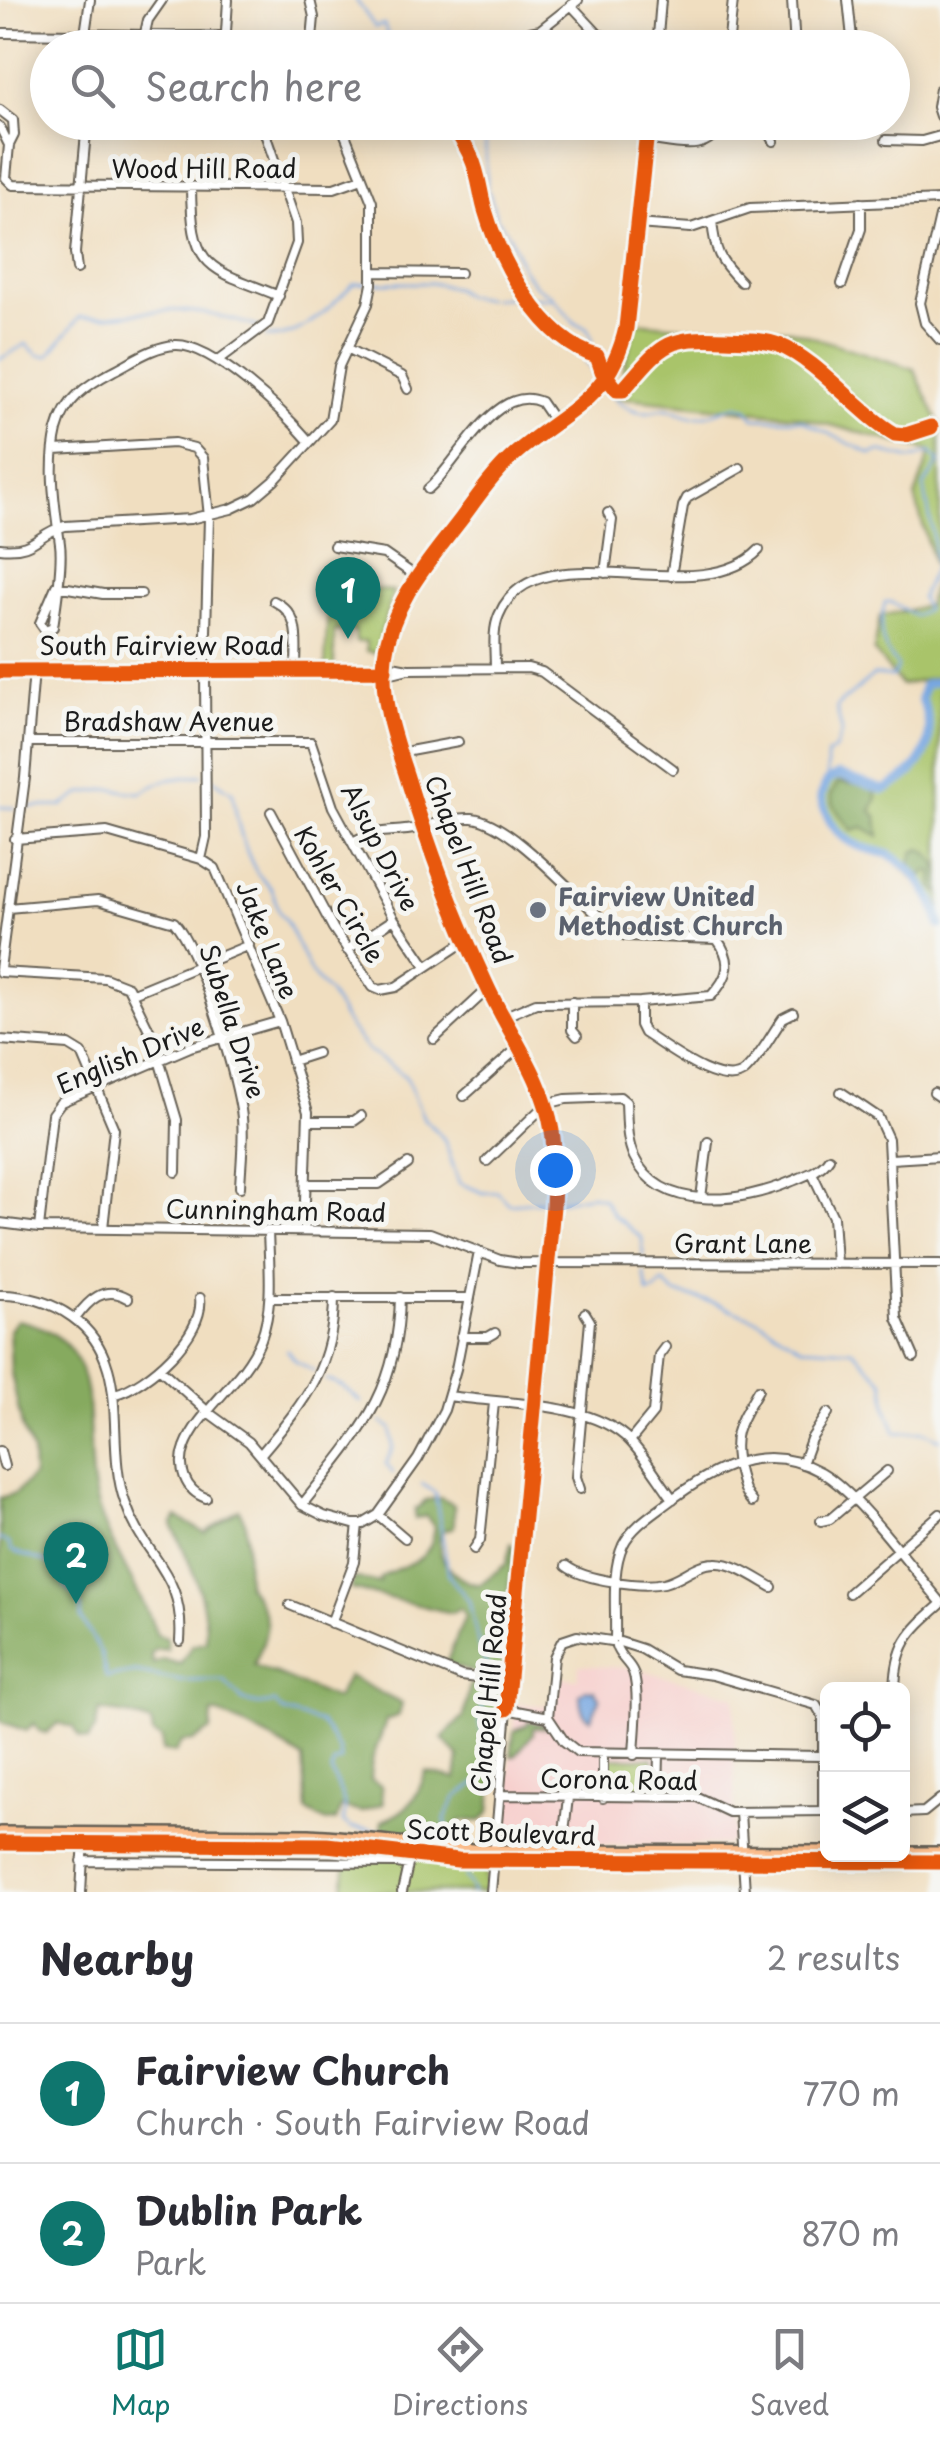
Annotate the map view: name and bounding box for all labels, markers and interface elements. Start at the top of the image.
search box [30,30,910,140]
text: Search here [145,57,362,114]
icon: search [65,58,120,113]
street label: Wood Hill Road [112,149,296,187]
pin: 1 [316,556,380,639]
street label: South Fairview Road [40,626,284,664]
street label: Bradshaw Avenue [63,702,275,740]
street label: Chapel Hill Road [416,769,522,969]
street label: Alsup Drive [333,776,429,918]
street label: Kohler Circle [285,818,395,970]
street label: Jake Lane [227,875,309,1005]
place label: Fairview United Methodist Church [558,877,783,944]
marker: Fairview United Methodist Church [527,899,549,921]
street label: Subella Drive [190,939,276,1103]
street label: English Drive [51,1007,209,1103]
your location [530,1145,581,1196]
street label: Cunningham Road [165,1189,387,1231]
street label: Grant Lane [674,1224,812,1262]
pin: 2 [44,1522,108,1604]
street label: Chapel Hill Road [460,1592,516,1794]
map controls [820,1682,910,1862]
button: locate [820,1682,910,1772]
street label: Corona Road [540,1759,698,1799]
button: layers [820,1772,910,1862]
street label: Scott Boulevard [406,1810,596,1854]
text: Nearby [40,1926,194,1989]
text: 2 results [767,1933,900,1981]
text: Fairview Church [135,2041,450,2098]
text: 1 [65,2069,80,2117]
text: 770 m [803,2069,900,2117]
text: Church · South Fairview Road [135,2098,590,2146]
text: Dublin Park [135,2181,363,2238]
text: 2 [61,2209,84,2257]
text: 870 m [801,2209,900,2257]
text: Park [135,2238,207,2286]
tab: Map [111,2322,171,2425]
tab: Directions [392,2322,528,2425]
tab: Saved [750,2322,829,2425]

